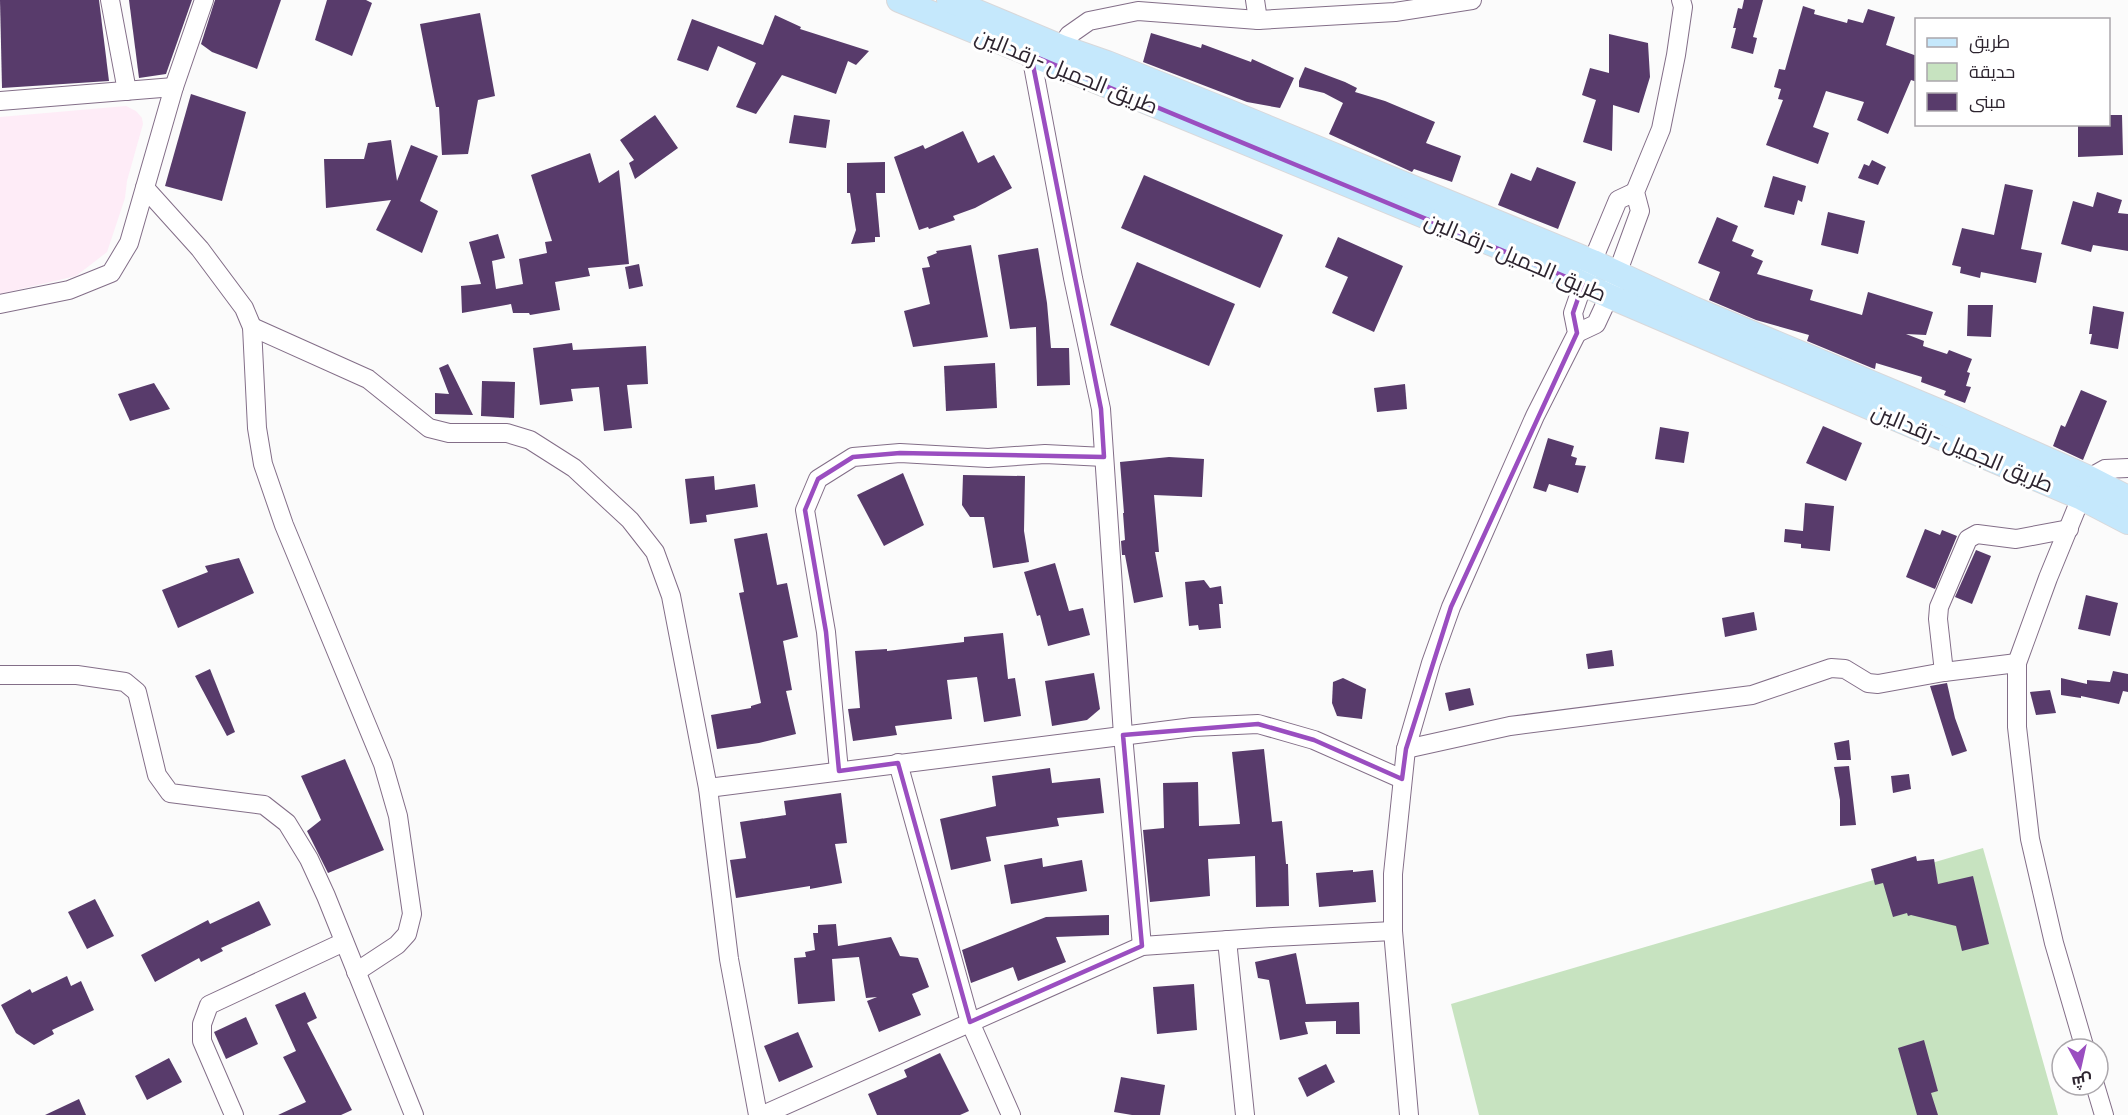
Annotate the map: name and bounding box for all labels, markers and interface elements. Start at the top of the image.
legend [1915,18,2110,126]
street label: طريق الجميل -رقدالين [971,21,1162,120]
text: طريق [1969,30,2010,54]
text: حديقة [1969,60,2015,82]
text: مبنى [1969,90,2006,113]
street label: طريق الجميل -رقدالين [1421,206,1611,307]
street label: طريق الجميل -رقدالين [1868,397,2058,498]
north arrow [2050,1037,2110,1097]
text: ش [2071,1071,2094,1093]

